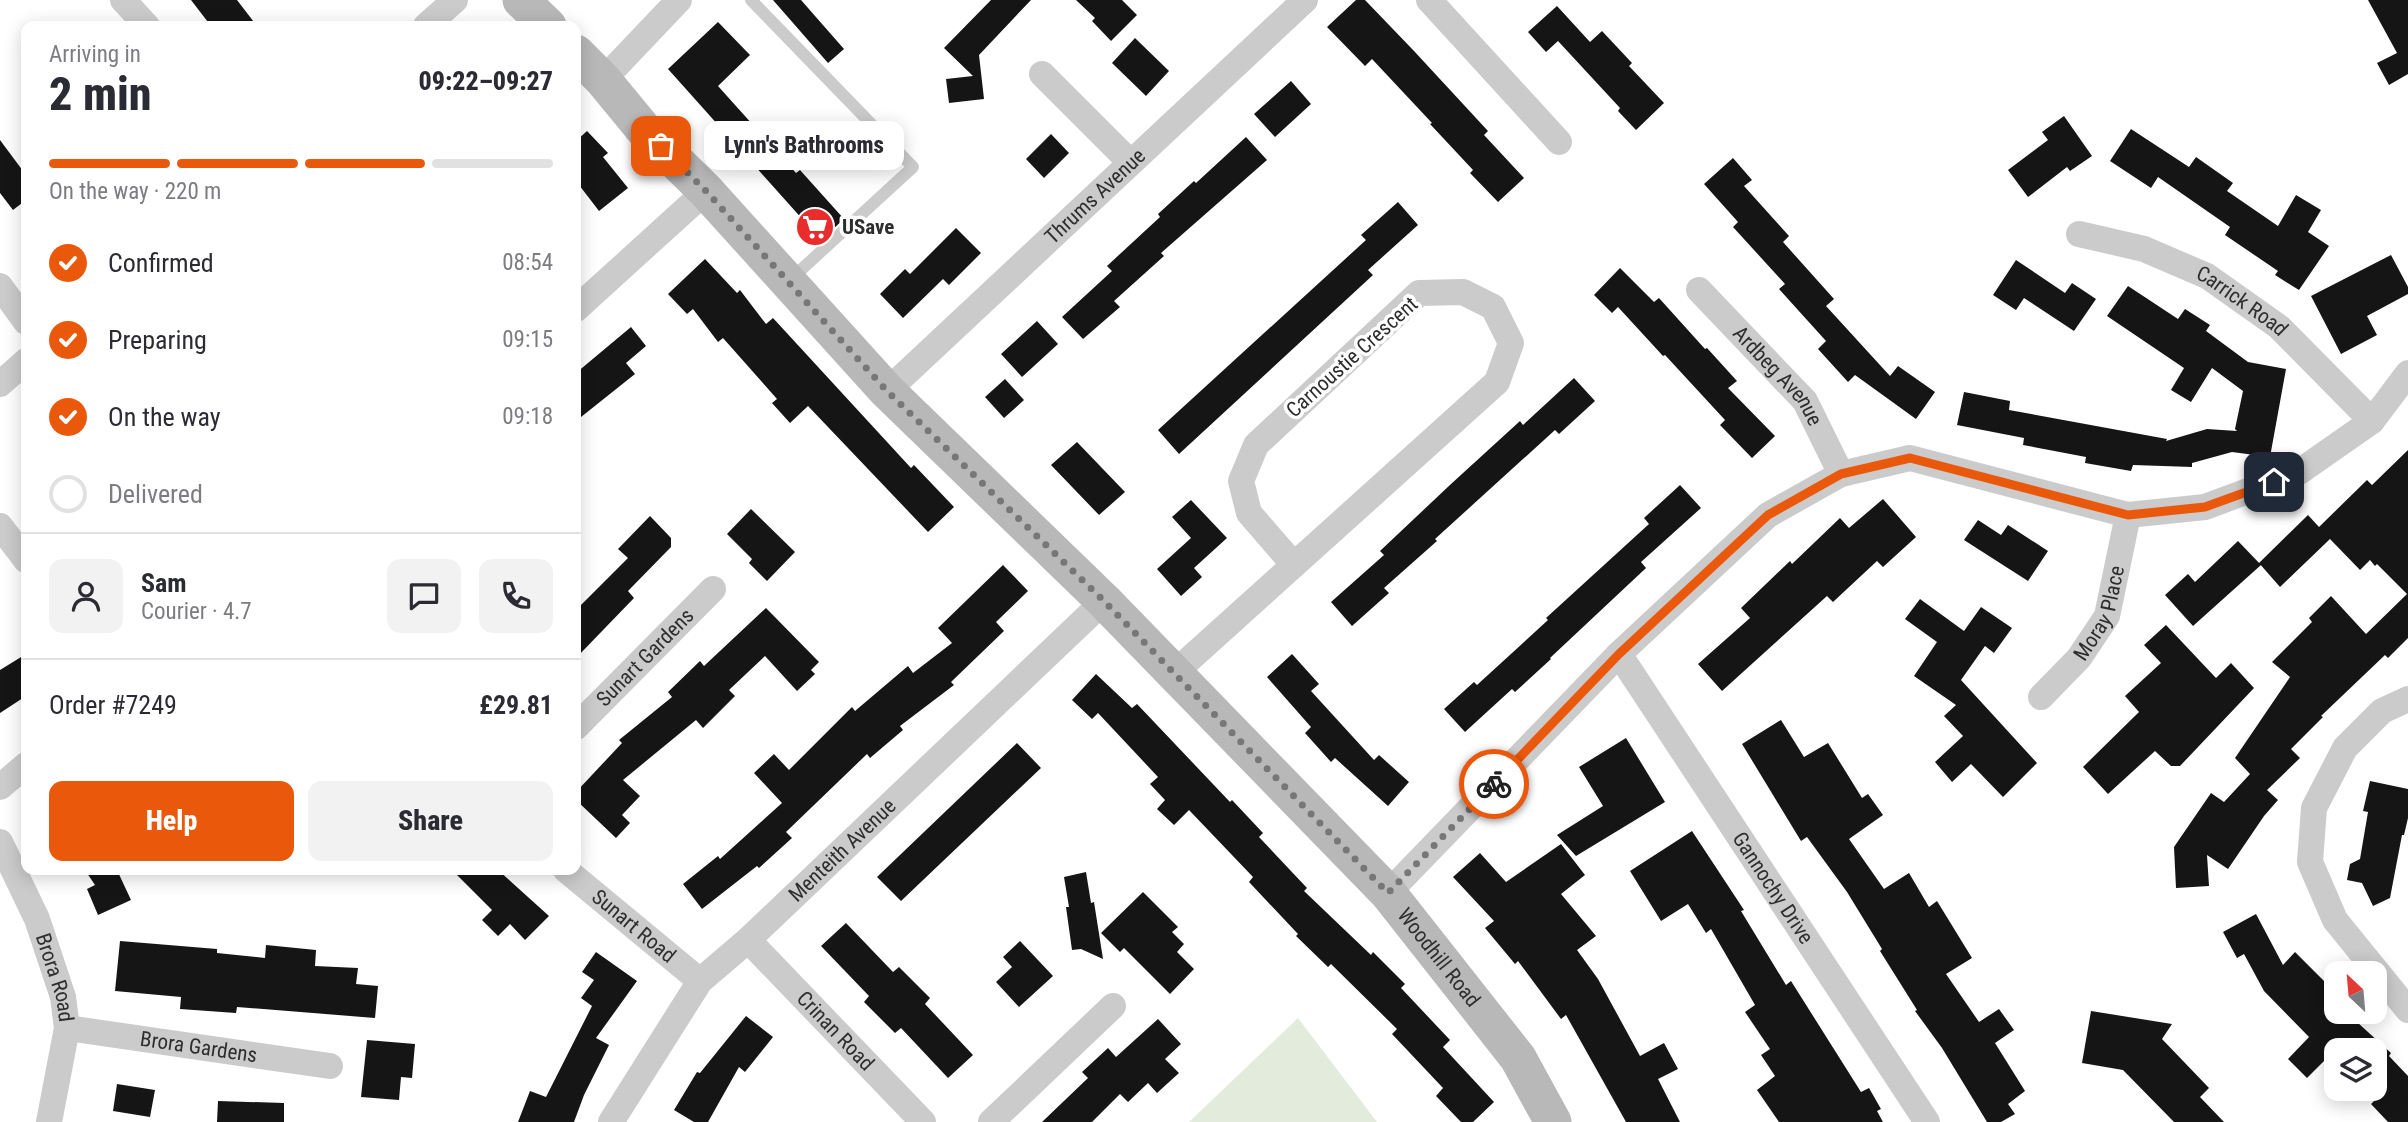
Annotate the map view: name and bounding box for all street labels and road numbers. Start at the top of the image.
street label: Thrums Avenue [1040,144,1150,249]
street label: Carrick Road [2193,261,2293,341]
street label: Carnoustie Crescent [1282,292,1422,422]
street label: Ardbeg Avenue [1728,321,1827,430]
street label: Moray Place [2069,563,2129,665]
street label: Sunart Gardens [591,604,699,711]
street label: Menteith Avenue [784,794,901,907]
street label: Gannochy Drive [1728,828,1818,948]
street label: Sunart Road [587,885,680,968]
street label: Woodhill Road [1393,903,1485,1012]
street label: Brora Road [31,930,78,1023]
street label: Crinan Road [792,986,879,1075]
street label: Brora Gardens [139,1027,259,1067]

